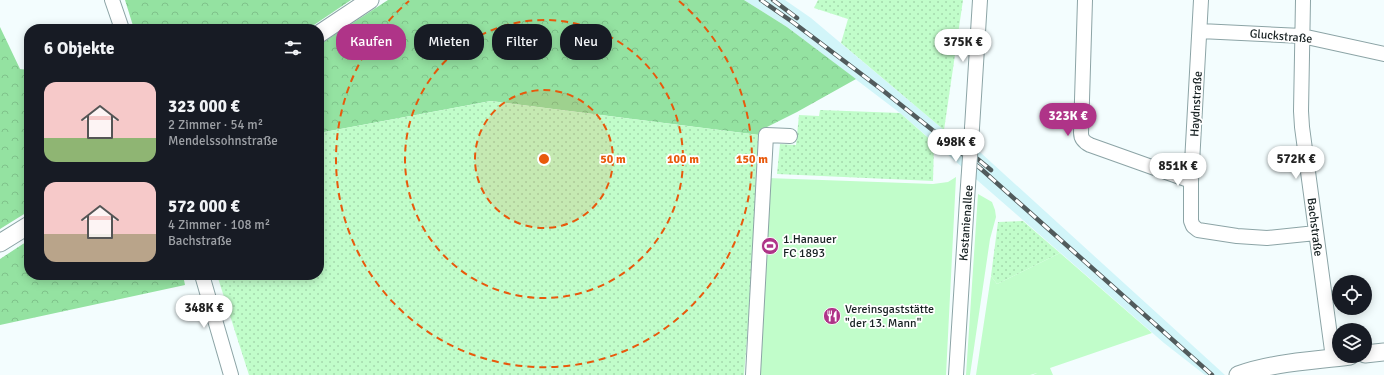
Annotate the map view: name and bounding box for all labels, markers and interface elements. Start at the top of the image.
chip: Kaufen [336,24,406,60]
chip: Mieten [414,24,484,60]
chip: Filter [492,24,552,60]
chip: Neu [560,24,612,60]
street label: Gluckstraße [1249,26,1313,47]
pin: 375K € [930,29,996,63]
text: 375K € [943,34,983,50]
icon: filters [282,37,304,59]
text: 6 Objekte [44,38,115,59]
street label: Haydnstraße [1187,71,1206,137]
text: 323 000 € [168,96,240,117]
icon: home [76,98,124,146]
pin: 323K € [1035,103,1101,137]
text: 323K € [1048,108,1088,124]
text: 2 Zimmer · 54 m² [168,117,263,133]
pin: 498K € [923,129,989,163]
text: Mendelssohnstraße [168,133,278,149]
text: 498K € [936,134,976,150]
pin: 572K € [1263,146,1329,180]
text: 572K € [1276,151,1316,167]
centre of rings [537,152,551,166]
text: 50 m [600,152,626,167]
text: 100 m [667,152,699,167]
text: 150 m [736,152,768,167]
pin: 851K € [1145,153,1211,187]
text: 851K € [1158,158,1198,174]
street label: Kastanienallee [956,185,977,261]
text: 572 000 € [168,196,240,217]
street label: Bachstraße [1303,197,1326,257]
icon: home [76,198,124,246]
text: 4 Zimmer · 108 m² [168,217,270,233]
place label: 1.Hanauer FC 1893 [783,232,837,261]
text: Bachstraße [168,233,232,249]
sports icon: 1.Hanauer FC 1893 [760,236,780,256]
map controls [1332,275,1372,363]
button: locate [1332,275,1372,315]
pin: 348K € [171,295,237,329]
text: 348K € [184,300,224,316]
place label: Vereinsgaststätte "der 13. Mann" [845,302,934,331]
restaurant icon: Vereinsgaststätte "der 13. Mann" [822,306,842,326]
button: layers [1332,323,1372,363]

